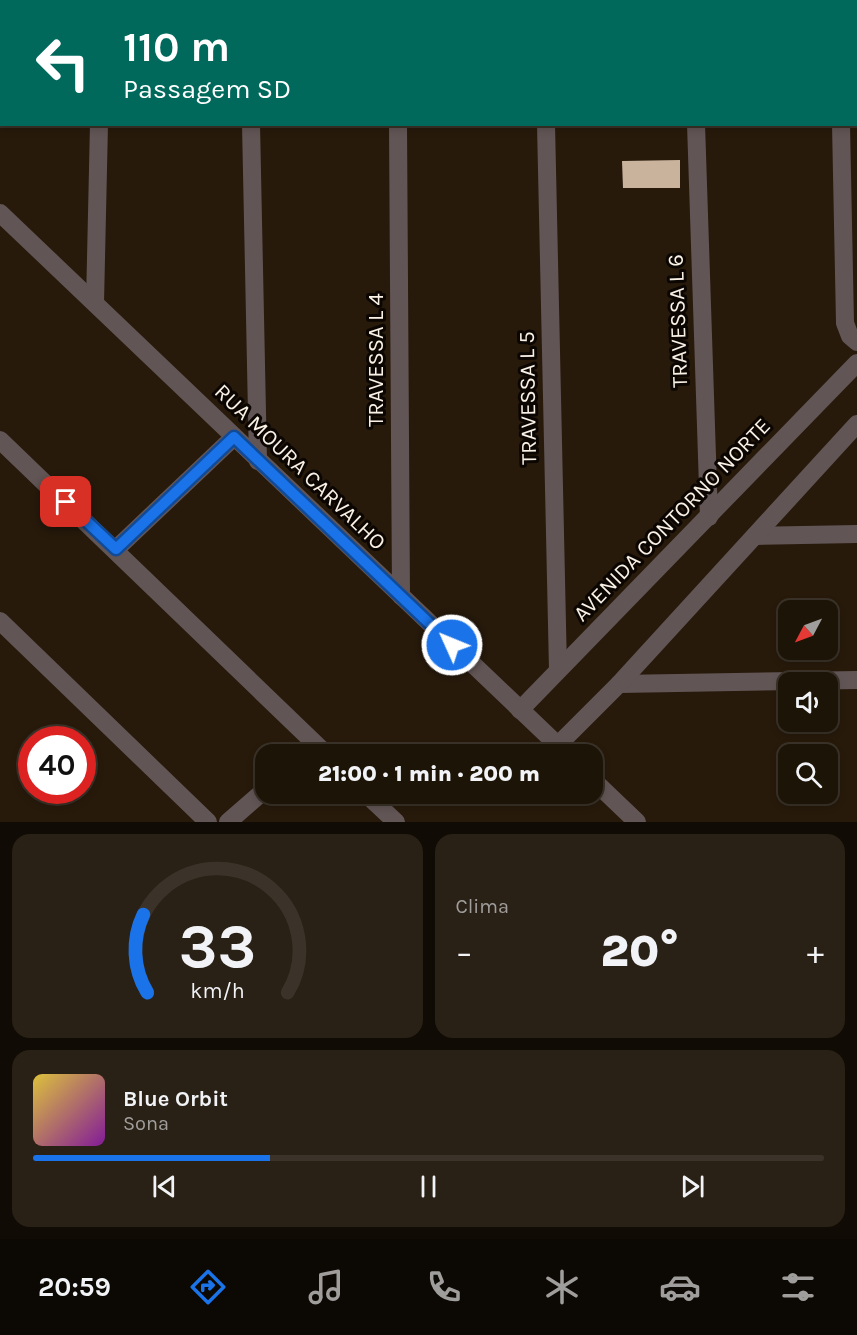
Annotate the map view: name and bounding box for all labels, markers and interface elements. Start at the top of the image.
text: 110 m [123,22,230,72]
icon: left [24,24,102,102]
text: Passagem SD [123,73,291,105]
street label: TRAVESSA L 6 [663,254,693,388]
street label: TRAVESSA L 4 [363,293,389,427]
street label: TRAVESSA L 5 [514,331,542,465]
street label: RUA MOURA CARVALHO [209,379,391,555]
street label: AVENIDA CONTORNO NORTE [568,413,776,627]
pin [40,476,91,527]
icon: arrive [49,485,82,518]
north arrow [778,600,838,660]
map controls [778,600,838,804]
position arrow [420,613,484,677]
button: sound [778,672,838,732]
speed limit sign: 40 [18,726,96,804]
button: search [778,744,838,804]
text: 21:00 · 1 min · 200 m [318,761,540,787]
text: Clima [456,895,509,918]
text: 33 [178,910,256,983]
text: 20° [601,925,679,977]
text: − [456,933,473,971]
text: + [807,933,824,971]
text: km/h [190,978,244,1003]
text: Blue Orbit [123,1086,228,1112]
text: Sona [123,1112,169,1135]
icon: previous [148,1170,181,1203]
icon: pause [412,1170,445,1203]
icon: next [676,1170,709,1203]
icon: directions [187,1266,229,1308]
icon: music [305,1266,347,1308]
icon: phone [423,1266,465,1308]
icon: climate [541,1266,583,1308]
icon: car [659,1266,701,1308]
icon: filters [777,1266,819,1308]
text: 20:59 [38,1271,111,1303]

